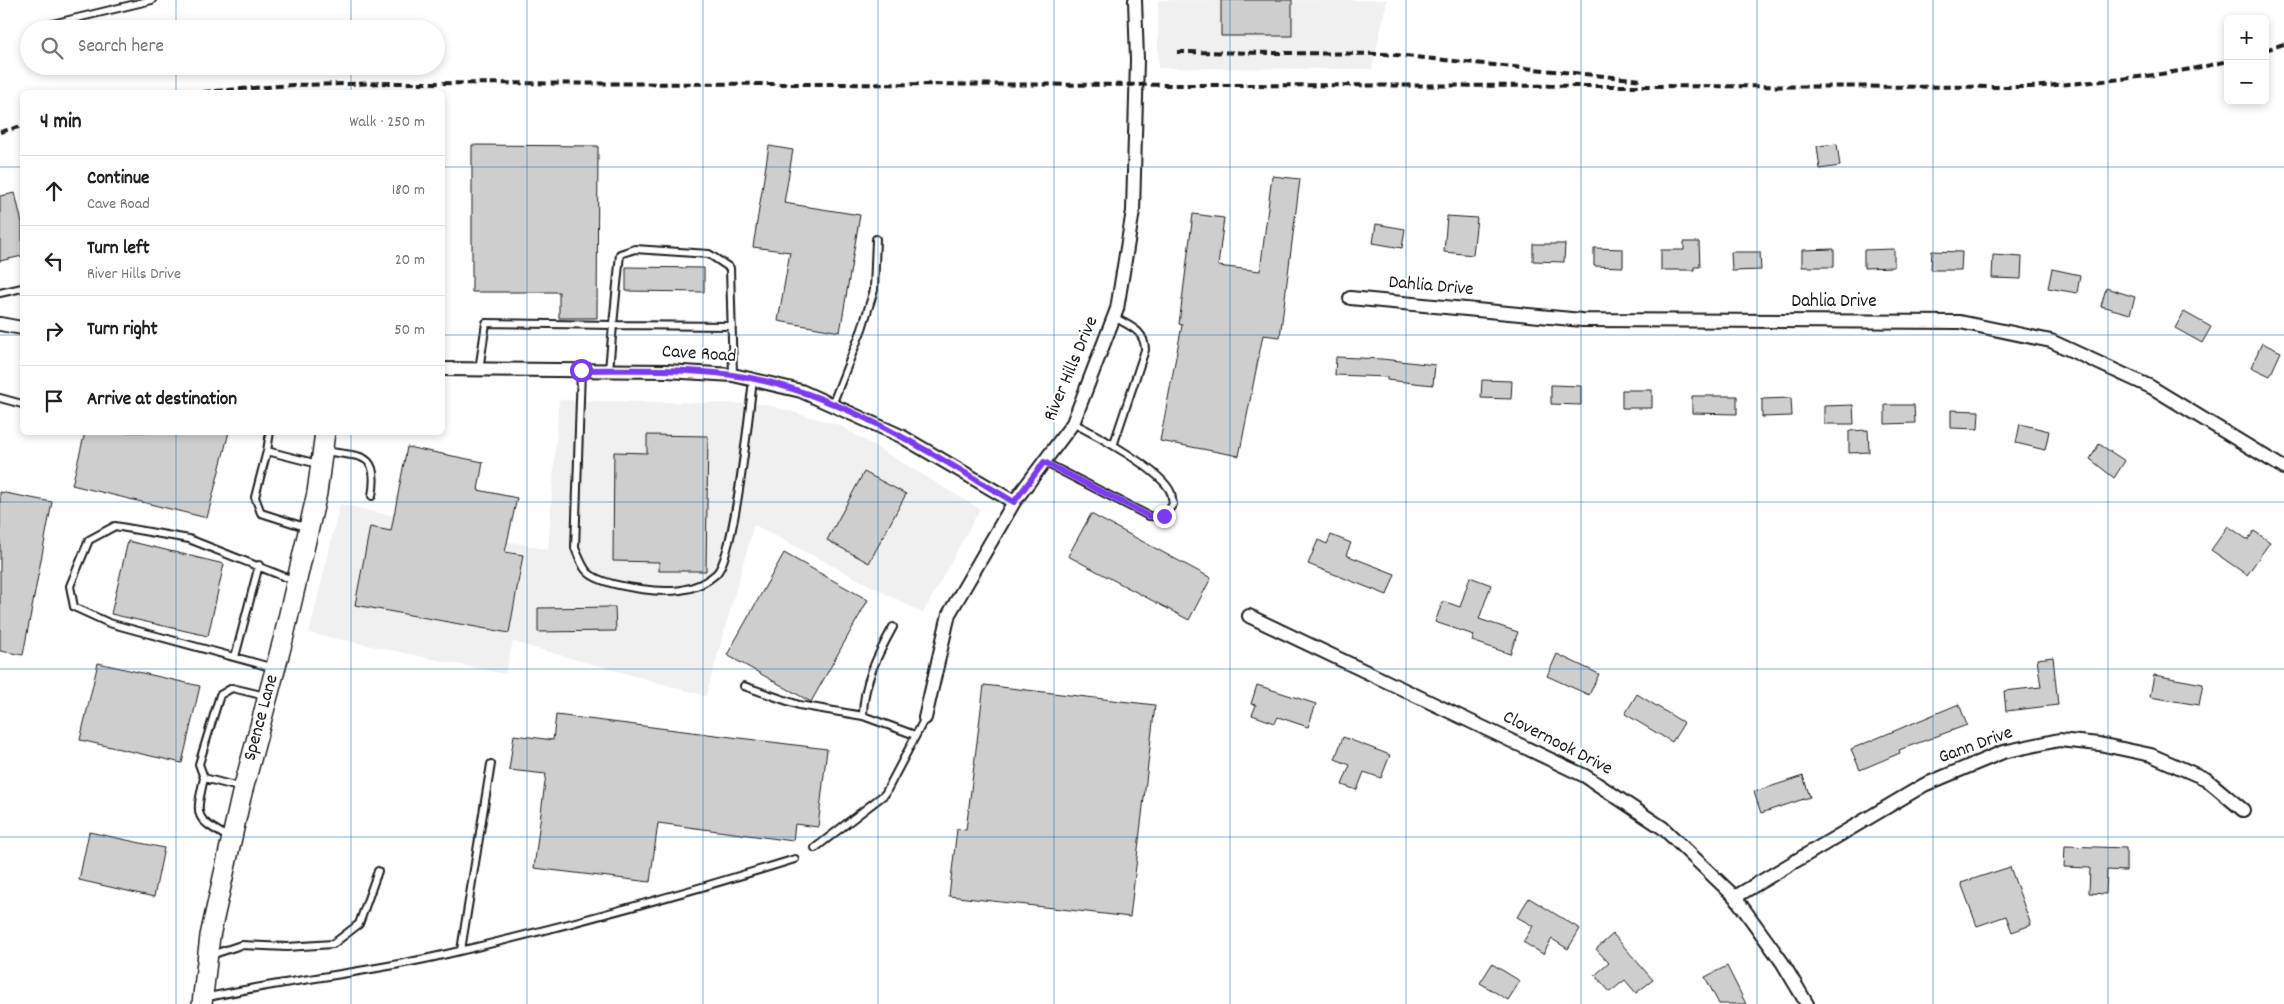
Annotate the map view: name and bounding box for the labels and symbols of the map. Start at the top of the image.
street label: Dahlia Drive [1387,270,1475,304]
street label: Dahlia Drive [1791,289,1877,316]
street label: River Hills Drive [1038,312,1106,426]
street label: Cave Road [661,339,737,371]
route start [570,359,593,382]
route end [1153,505,1176,528]
street label: Spence Lane [238,672,286,764]
street label: Clovernook Drive [1497,705,1617,783]
street label: Gann Drive [1935,720,2017,772]

